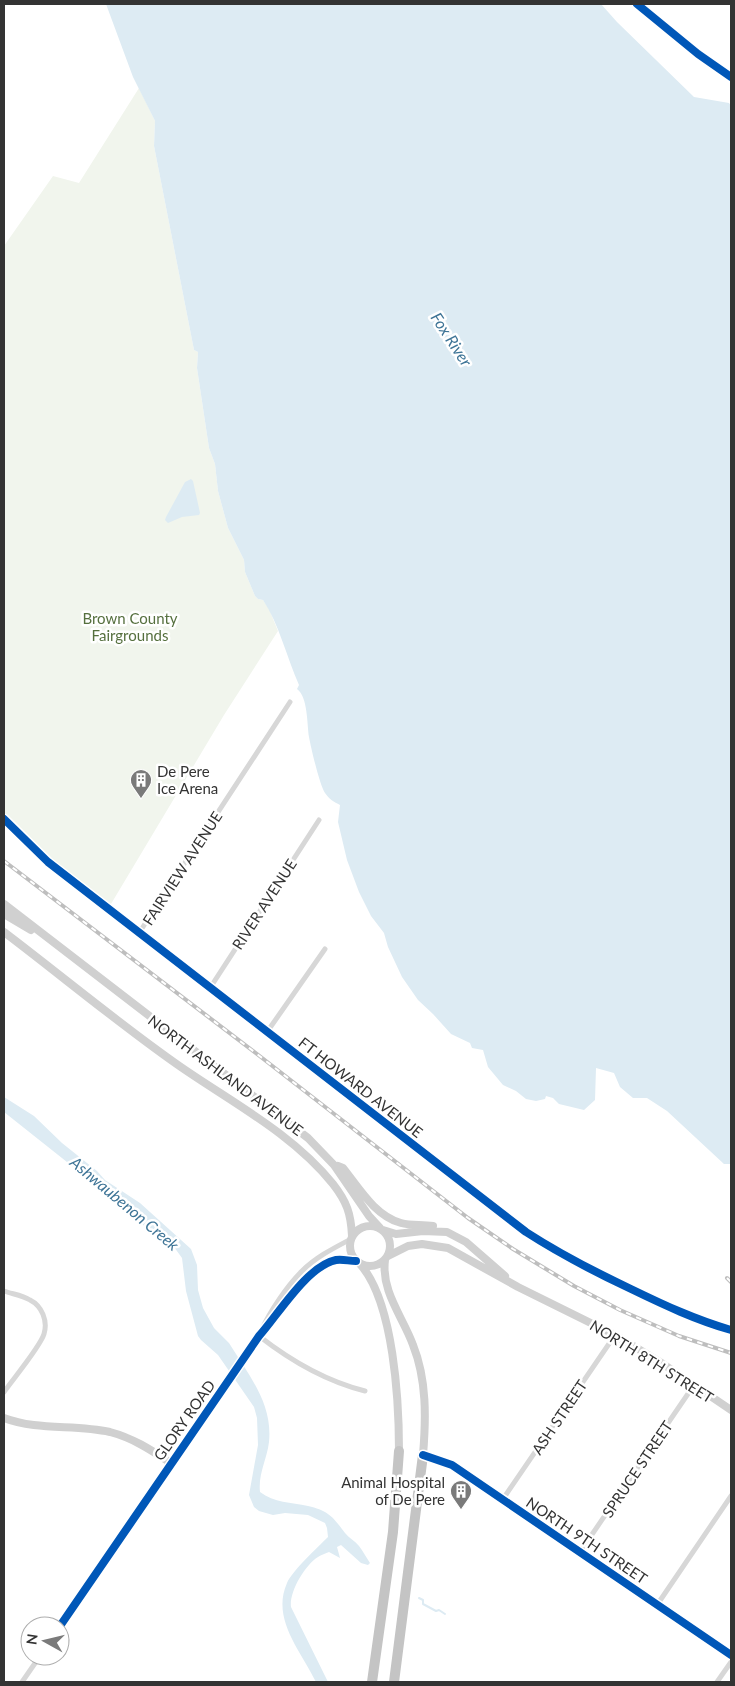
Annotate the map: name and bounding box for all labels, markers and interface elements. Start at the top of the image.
water label: Fox River [428,308,477,370]
park label: Brown County Fairgrounds [82,609,178,644]
place label: De Pere Ice Arena [157,762,218,797]
building icon: De Pere Ice Arena [129,768,153,799]
street label: FAIRVIEW AVENUE [138,808,226,928]
street label: RIVER AVENUE [228,855,300,953]
street label: NORTH ASHLAND AVENUE [145,1011,307,1139]
street label: FT HOWARD AVENUE [295,1033,427,1141]
water label: Ashwaubenon Creek [66,1151,184,1254]
street label: NORTH 8TH STREET [587,1316,717,1406]
street label: GLORY ROAD [150,1376,218,1464]
street label: ASH STREET [527,1376,591,1458]
street label: SPRUCE STREET [598,1417,676,1521]
place label: Animal Hospital of De Pere [341,1473,445,1508]
building icon: Animal Hospital of De Pere [449,1479,473,1510]
street label: NORTH 9TH STREET [523,1493,651,1587]
north arrow [20,1616,70,1666]
text: N [22,1633,41,1646]

